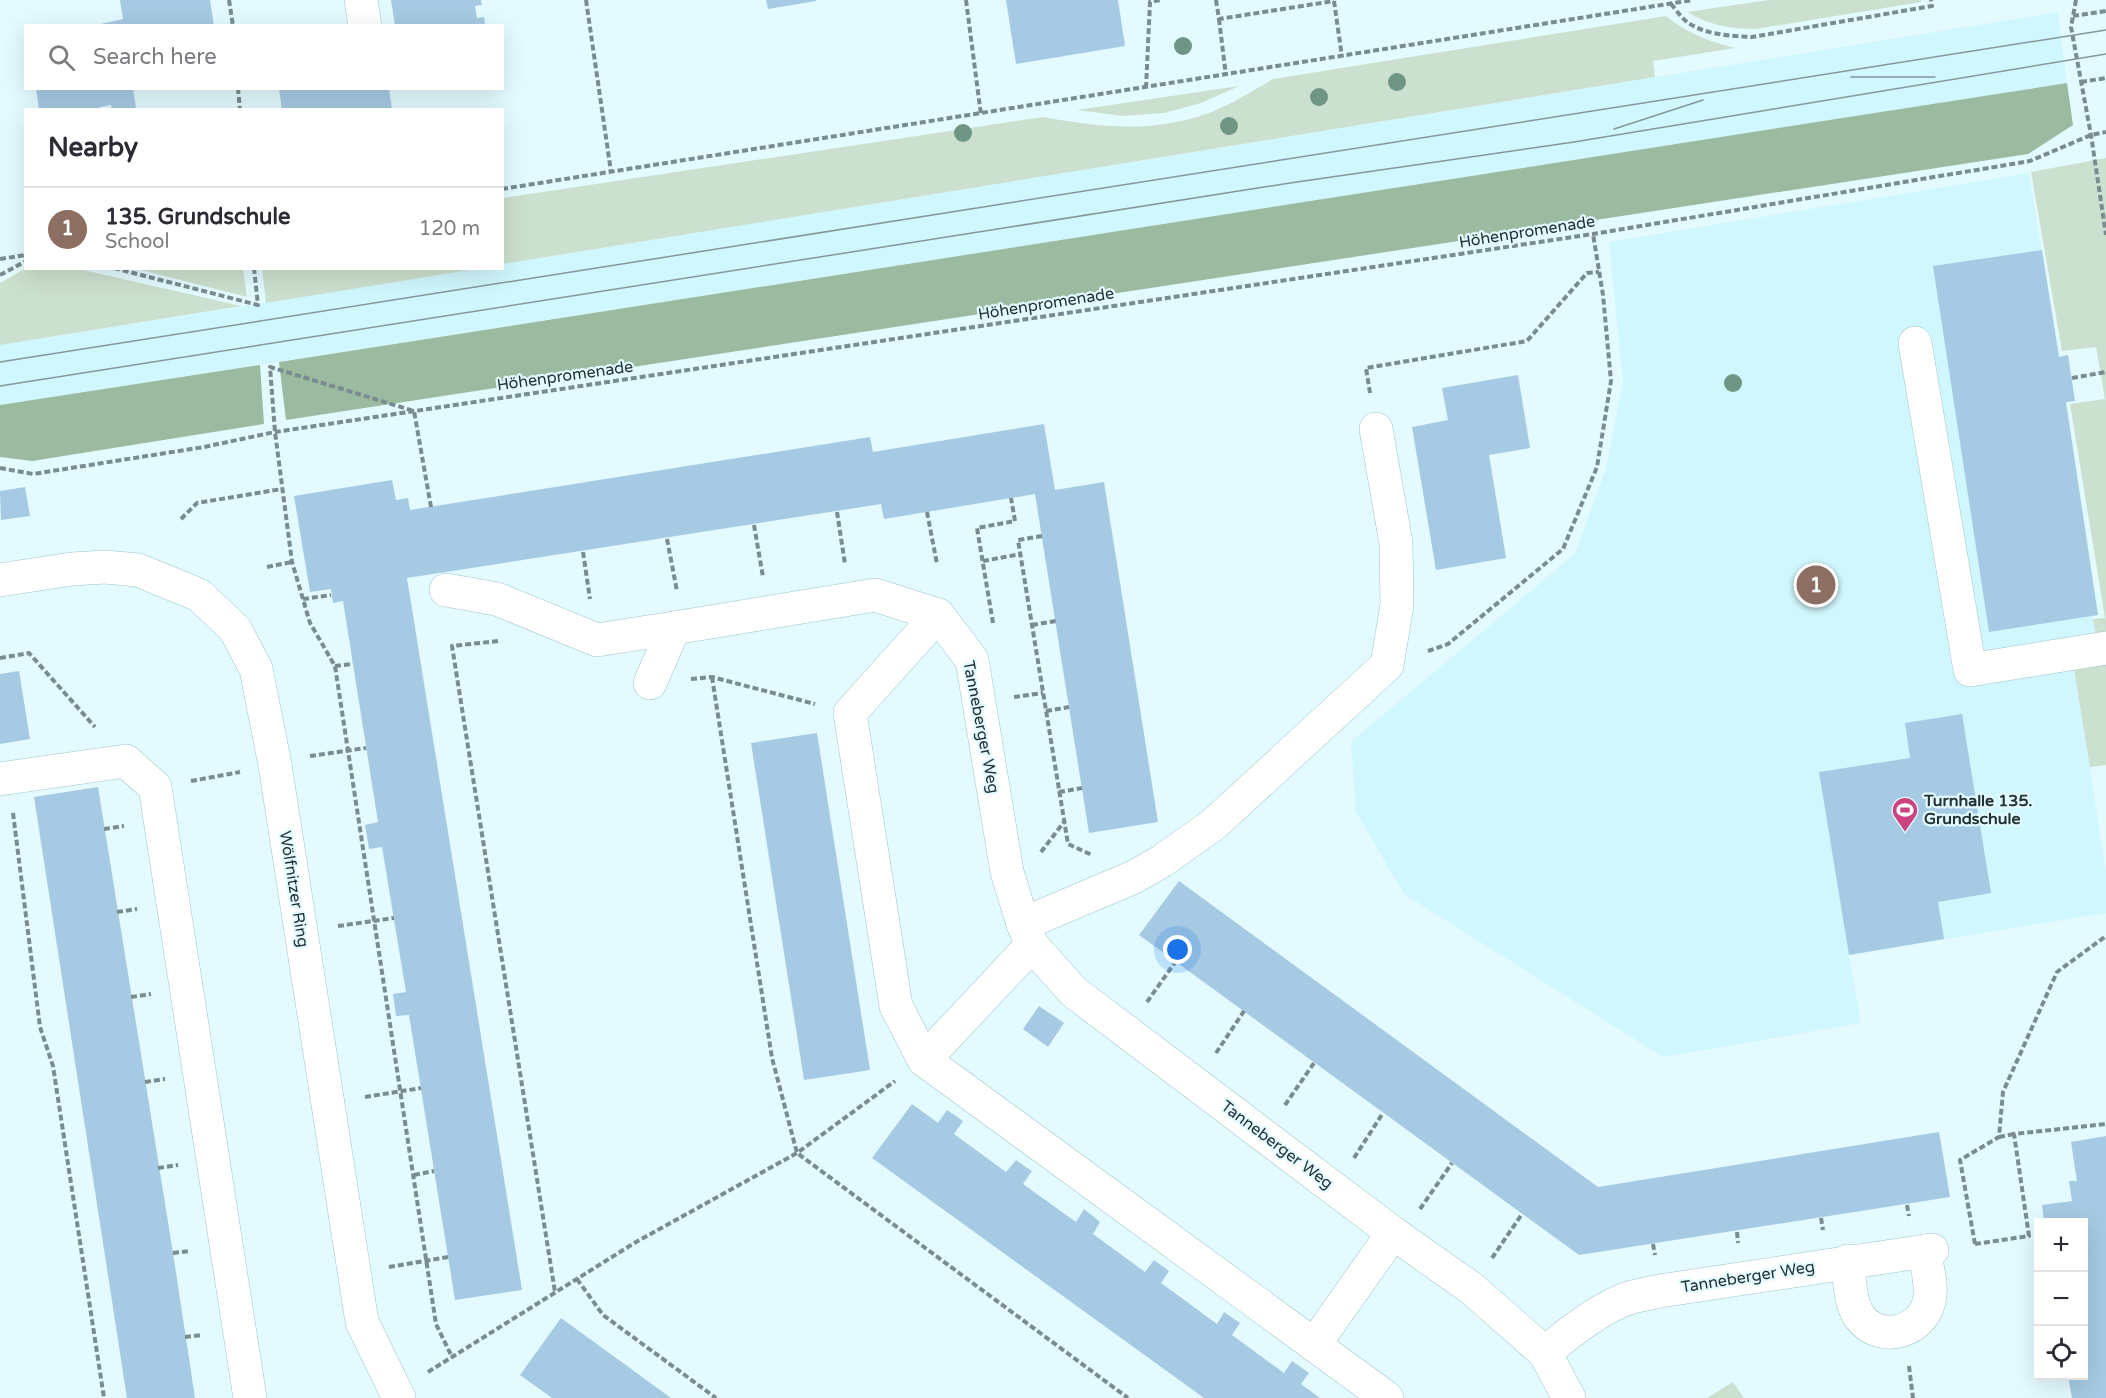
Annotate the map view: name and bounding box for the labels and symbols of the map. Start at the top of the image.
street label: Höhenpromenade [1458,211,1596,253]
street label: Höhenpromenade [977,283,1115,325]
street label: Höhenpromenade [496,357,634,395]
pin: 1 [1796,562,1836,608]
street label: Tanneberger Weg [958,659,1004,795]
place label: Turnhalle 135. Grundschule [1923,791,2032,829]
sports icon: Turnhalle 135. Grundschule [1890,795,1920,833]
street label: Wölfnitzer Ring [275,829,313,949]
your location [1163,935,1192,964]
street label: Tanneberger Weg [1217,1096,1337,1194]
street label: Tanneberger Weg [1680,1257,1816,1297]

